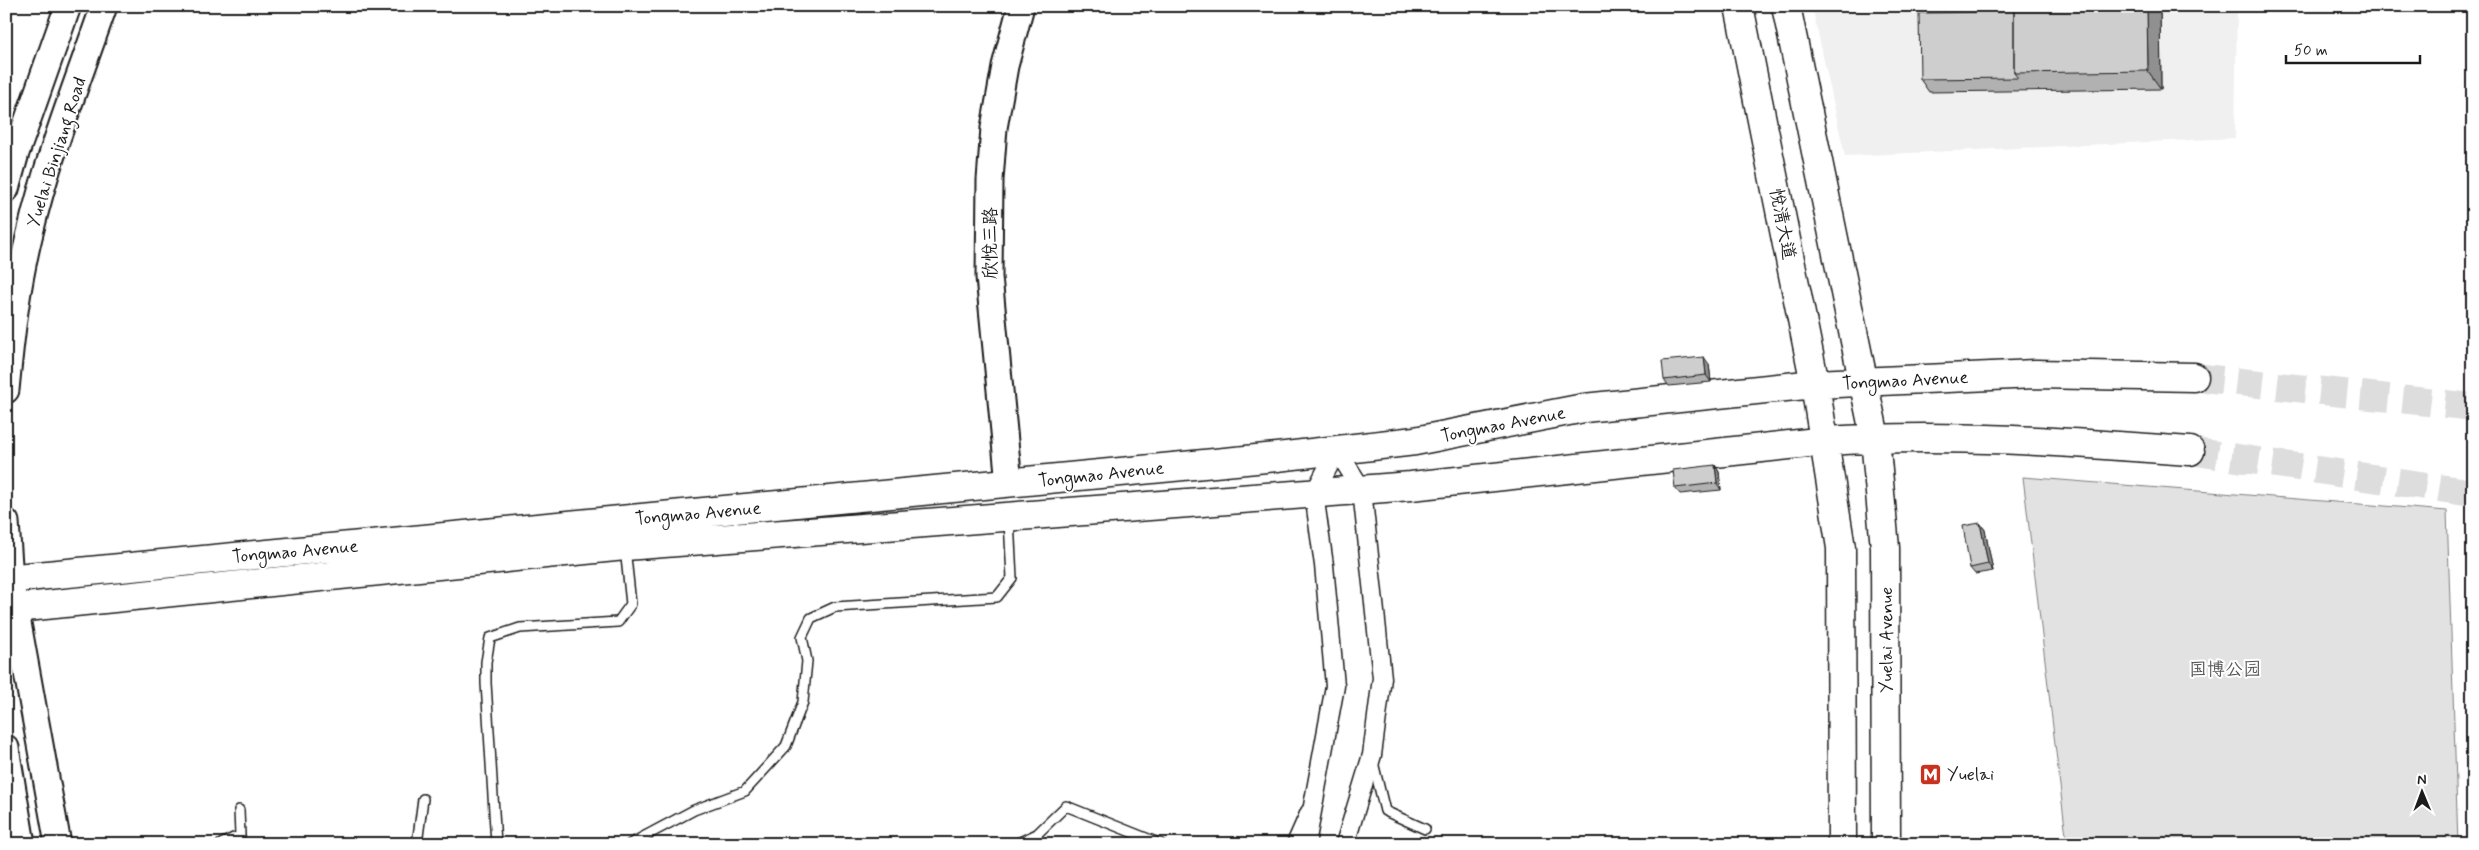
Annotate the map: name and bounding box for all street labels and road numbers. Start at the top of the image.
street label: Yuelai Binjiang Road [21,74,94,231]
street label: 悦清大道 [1763,187,1801,262]
street label: 欣悦三路 [979,207,1003,279]
street label: Tongmao Avenue [1841,366,1969,397]
street label: Tongmao Avenue [1439,401,1568,450]
street label: Tongmao Avenue [1037,456,1166,495]
street label: Tongmao Avenue [634,497,762,532]
street label: Tongmao Avenue [231,535,359,570]
street label: Yuelai Avenue [1875,587,1899,693]

